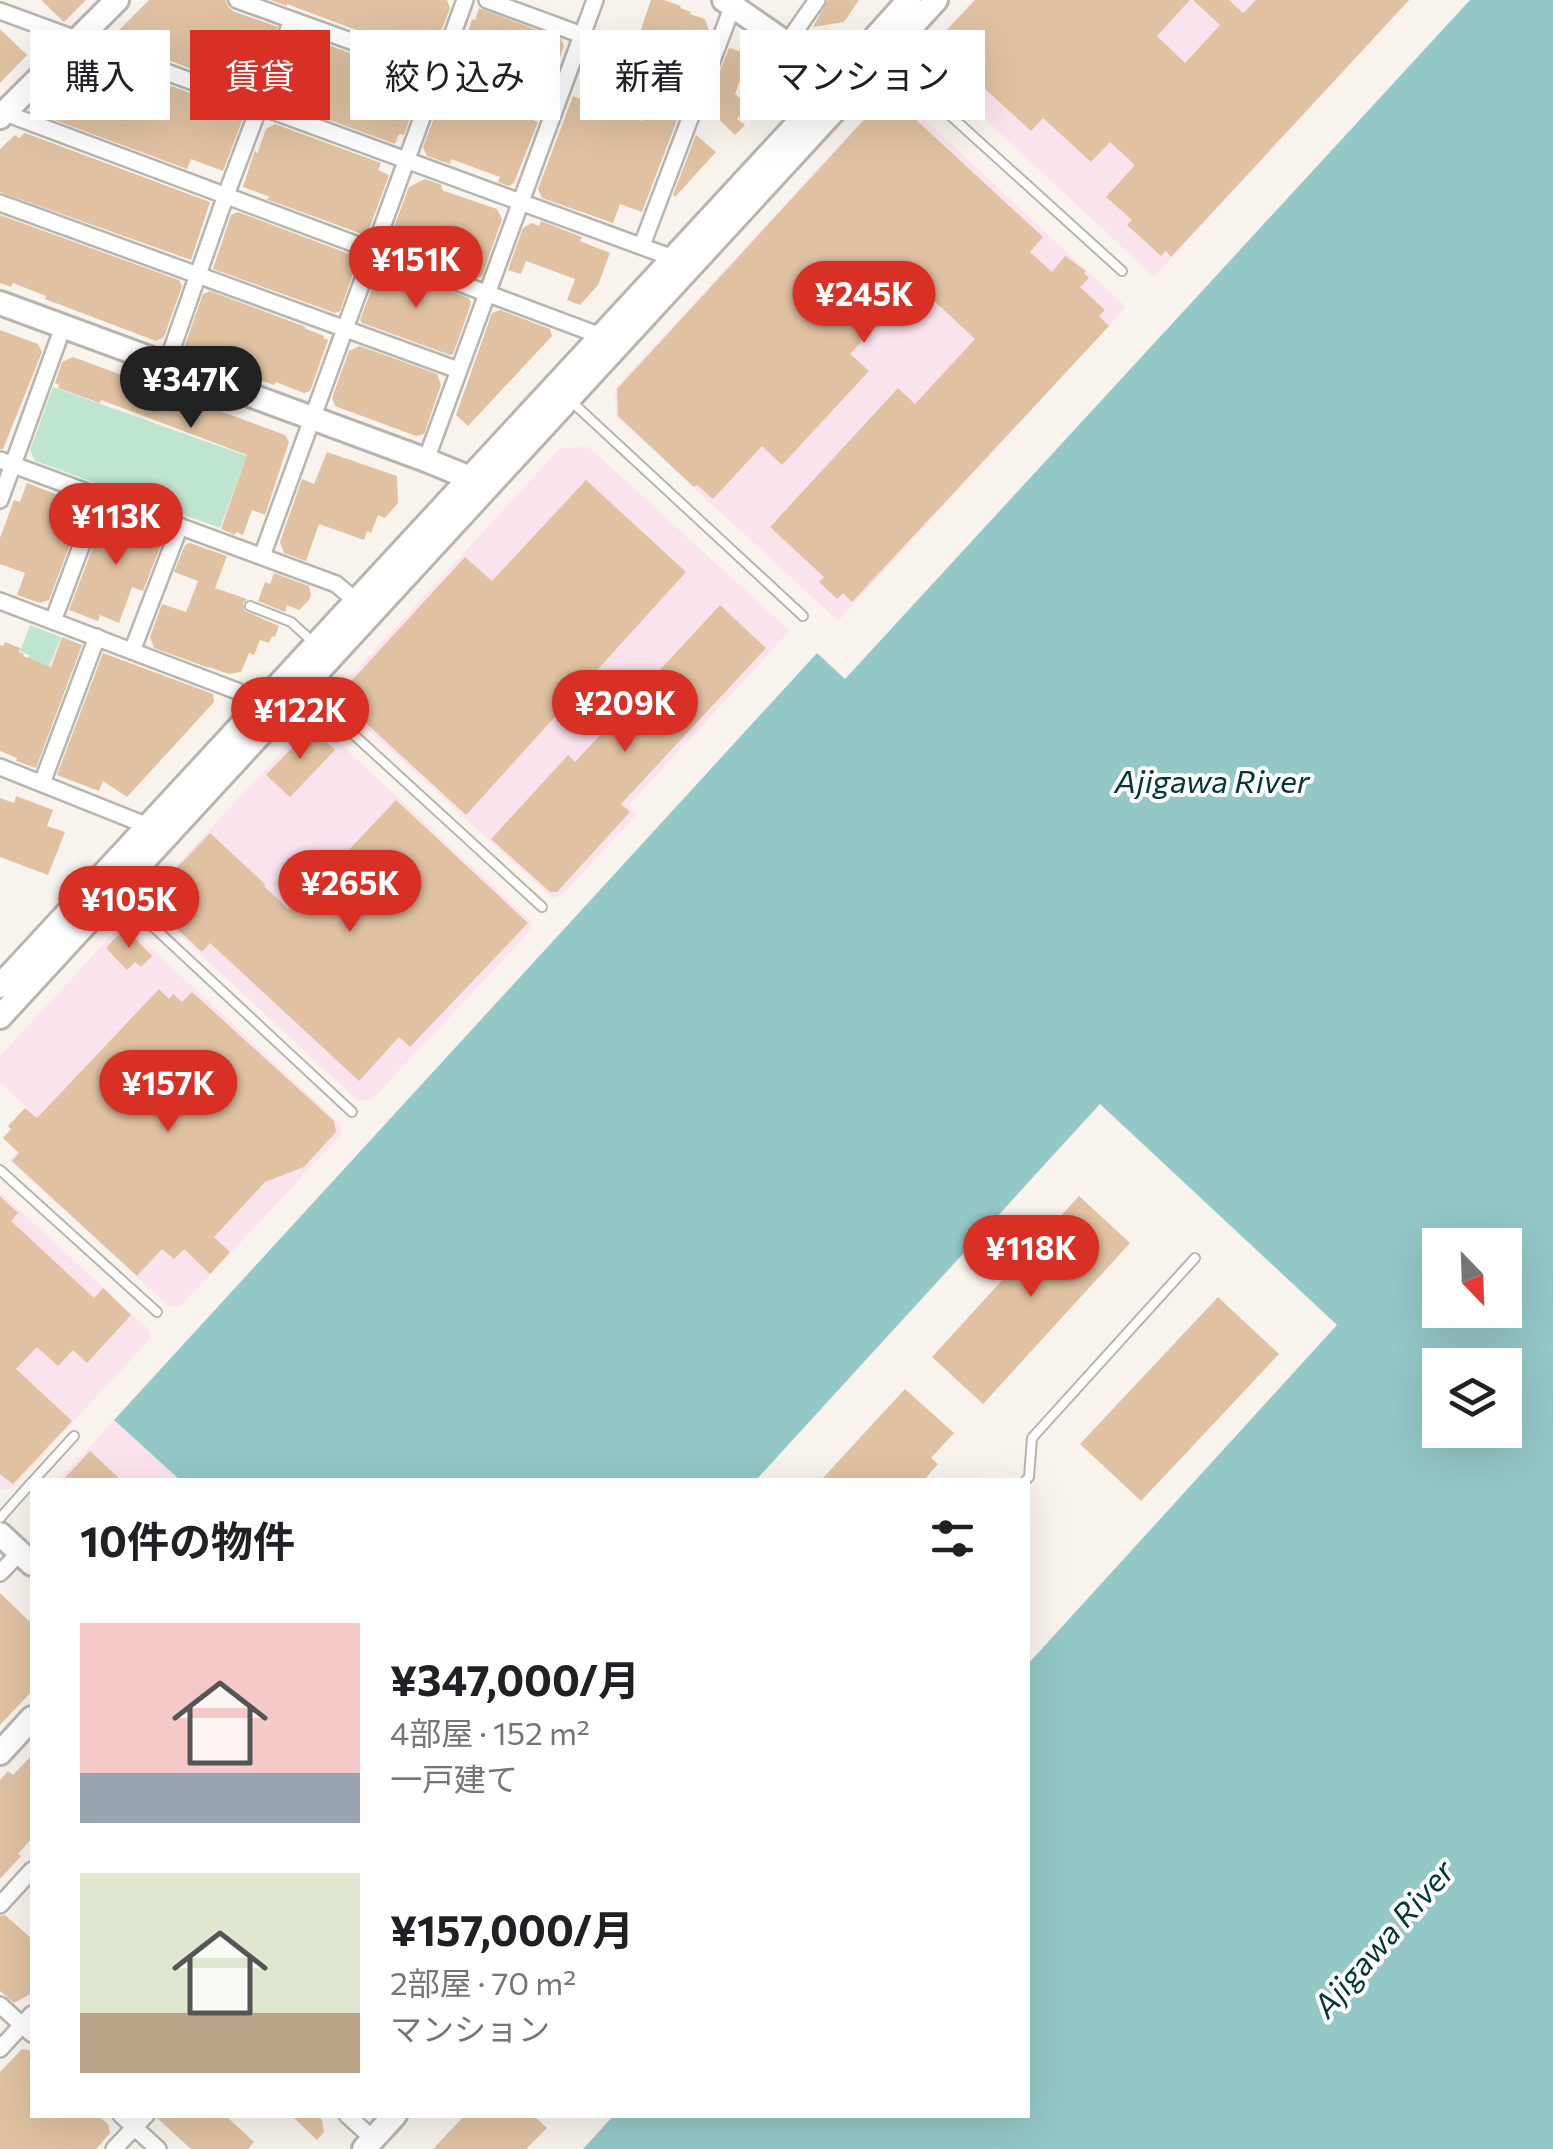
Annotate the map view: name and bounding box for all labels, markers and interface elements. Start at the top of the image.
chip: 購入 [30,30,170,120]
chip: 賃貸 [190,30,330,120]
chip: 絞り込み [350,30,560,120]
chip: 新着 [580,30,720,120]
chip: マンション [740,30,985,120]
pin: ¥151K [346,226,486,311]
text: ¥151K [371,238,461,278]
pin: ¥245K [794,261,934,346]
text: ¥245K [814,273,914,313]
pin: ¥347K [121,346,261,431]
text: ¥347K [142,358,240,398]
pin: ¥113K [46,483,186,568]
text: ¥113K [71,495,161,535]
pin: ¥209K [555,670,695,755]
pin: ¥122K [230,677,370,762]
text: ¥209K [574,682,676,722]
text: ¥122K [253,689,347,729]
water label: Ajigawa River [1113,760,1311,800]
pin: ¥265K [280,850,420,935]
text: ¥265K [300,862,400,902]
pin: ¥105K [59,866,199,951]
text: ¥105K [80,878,178,918]
pin: ¥157K [98,1050,238,1135]
text: ¥157K [121,1062,215,1102]
pin: ¥118K [961,1215,1101,1300]
text: ¥118K [985,1227,1077,1267]
north arrow [1422,1228,1522,1328]
map controls [1422,1228,1522,1448]
button: layers [1422,1348,1522,1448]
icon: filters [925,1511,980,1566]
text: 10件の物件 [80,1514,295,1566]
text: ¥347,000/月 [390,1653,640,1705]
icon: home [160,1663,280,1783]
text: 4部屋 · 152 m² [390,1712,590,1752]
text: 一戸建て [390,1758,518,1798]
water label: Ajigawa River [1303,1850,1462,2025]
text: ¥157,000/月 [390,1903,634,1955]
icon: home [160,1913,280,2033]
text: 2部屋 · 70 m² [390,1962,576,2002]
text: マンション [390,2008,550,2048]

